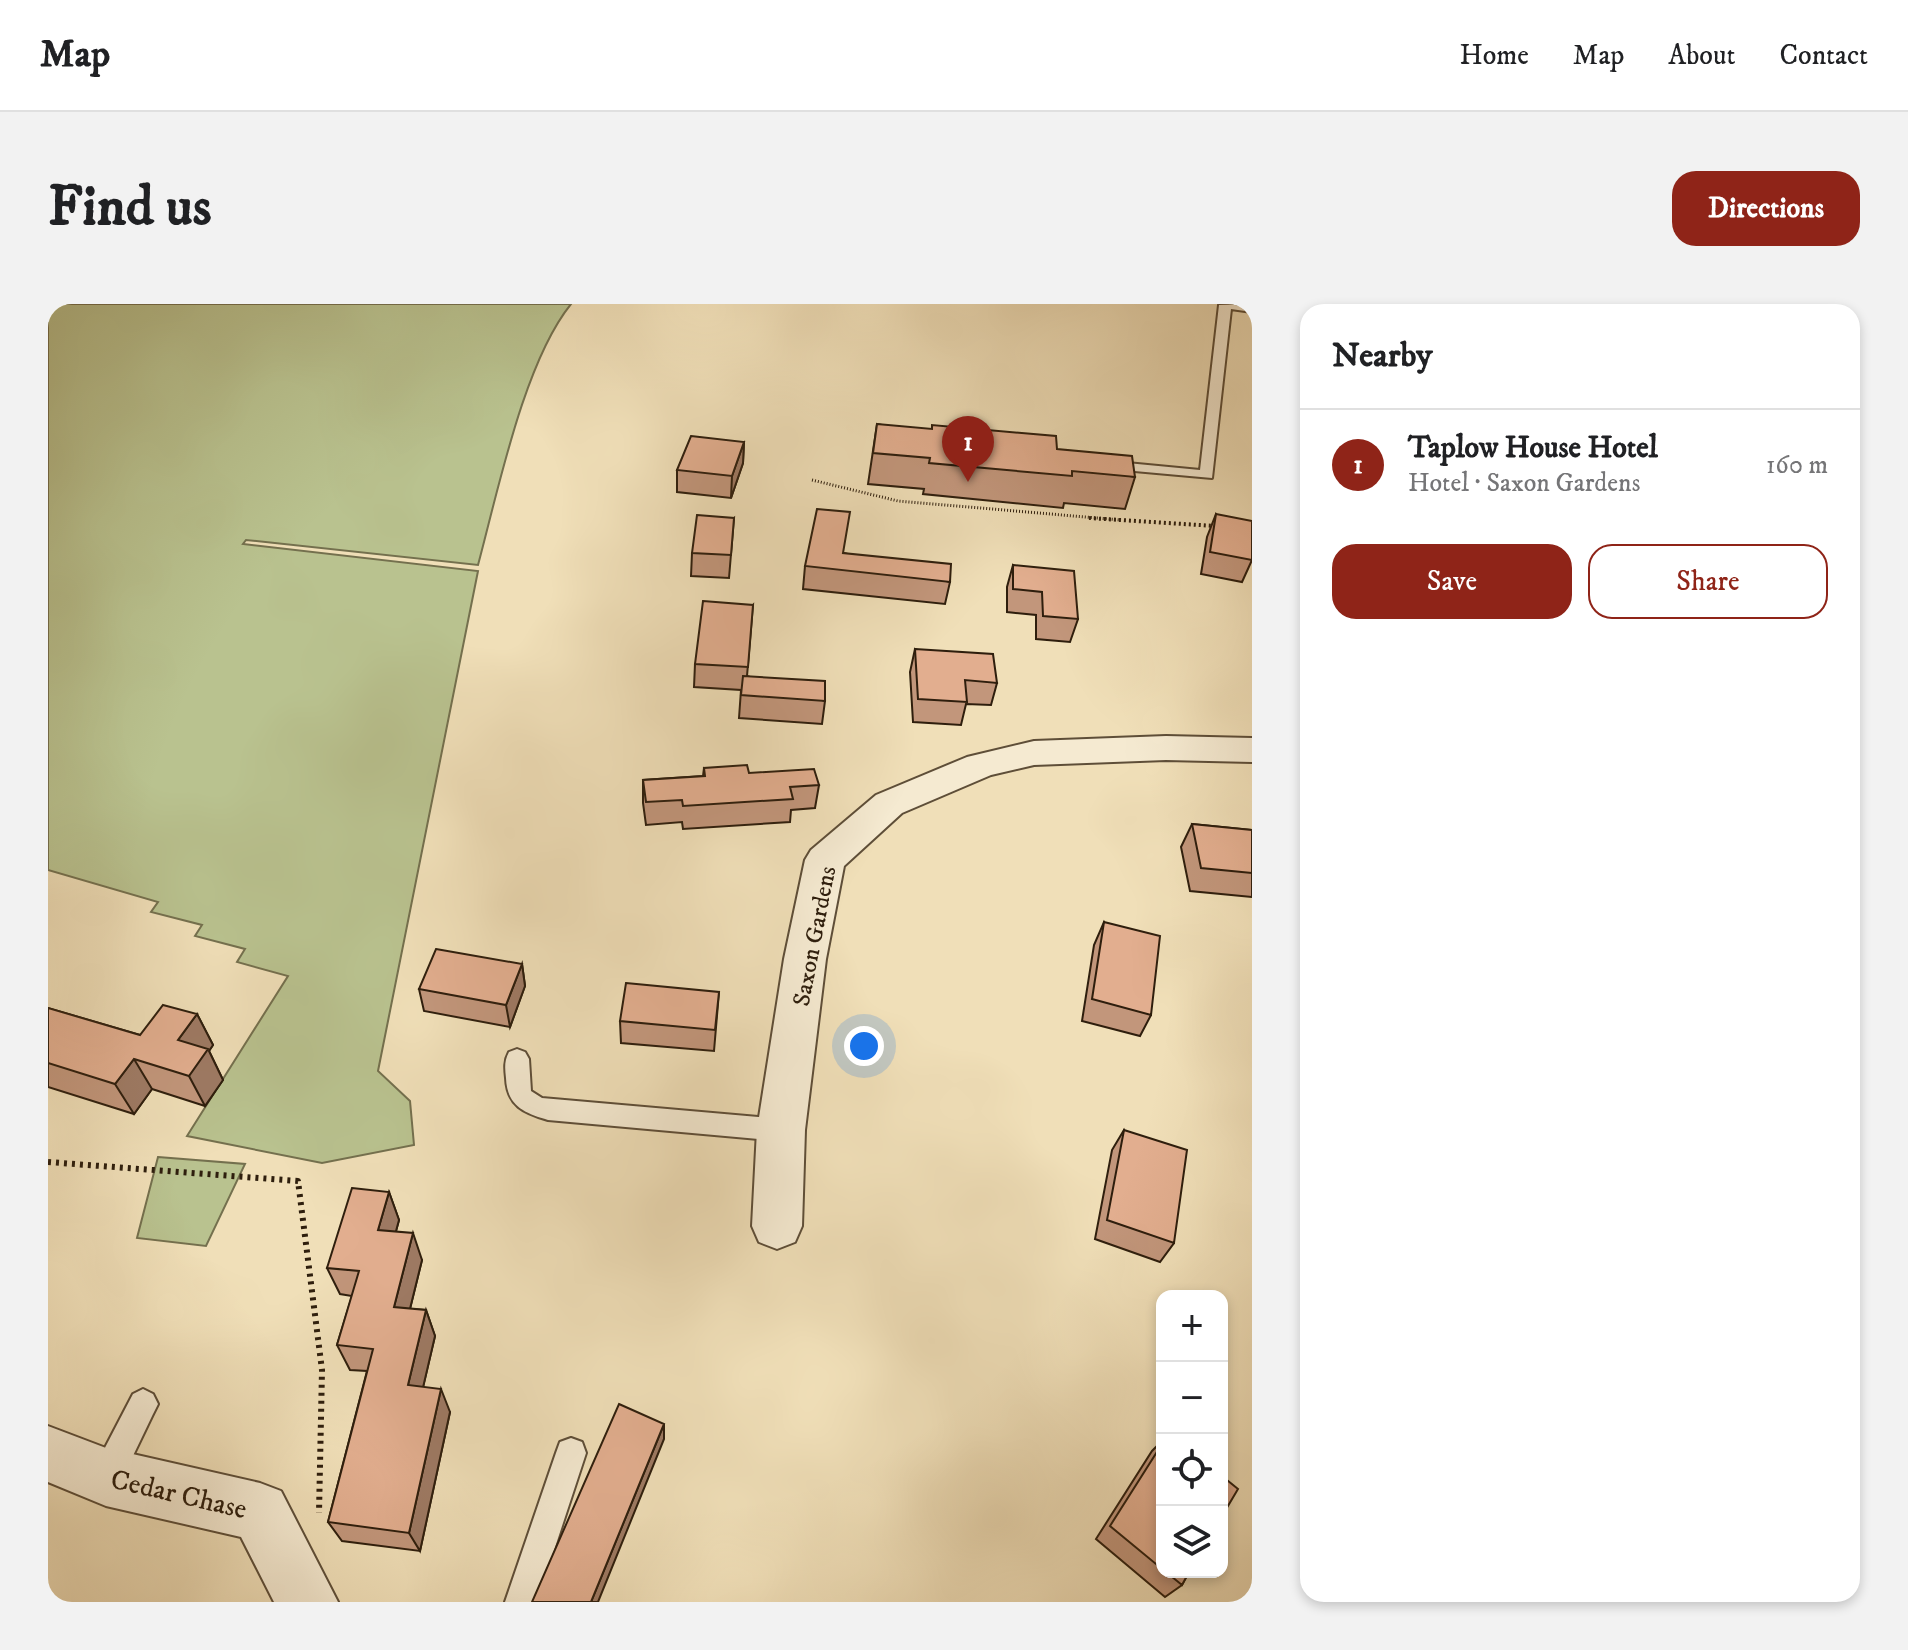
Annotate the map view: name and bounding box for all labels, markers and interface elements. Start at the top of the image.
text: Map [40,31,110,79]
text: Home [1460,38,1529,73]
text: Map [1573,38,1624,73]
text: About [1668,38,1735,73]
text: Contact [1779,38,1868,73]
button: Directions [1672,171,1860,246]
text: Find us [48,173,212,243]
text: Nearby [1332,335,1433,377]
pin: 1 [942,416,994,482]
text: Taplow House Hotel [1408,430,1658,467]
text: 1 [1353,449,1363,482]
text: 160 m [1766,449,1828,482]
text: Hotel · Saxon Gardens [1408,467,1640,500]
button: Save [1332,544,1572,619]
button: Share [1588,544,1828,619]
street label: Saxon Gardens [787,864,843,1009]
your location [844,1026,884,1066]
map controls [1156,1290,1228,1578]
button: + [1156,1290,1228,1362]
button: − [1156,1362,1228,1434]
button: locate [1156,1434,1228,1506]
street label: Cedar Chase [107,1462,250,1527]
button: layers [1156,1506,1228,1578]

